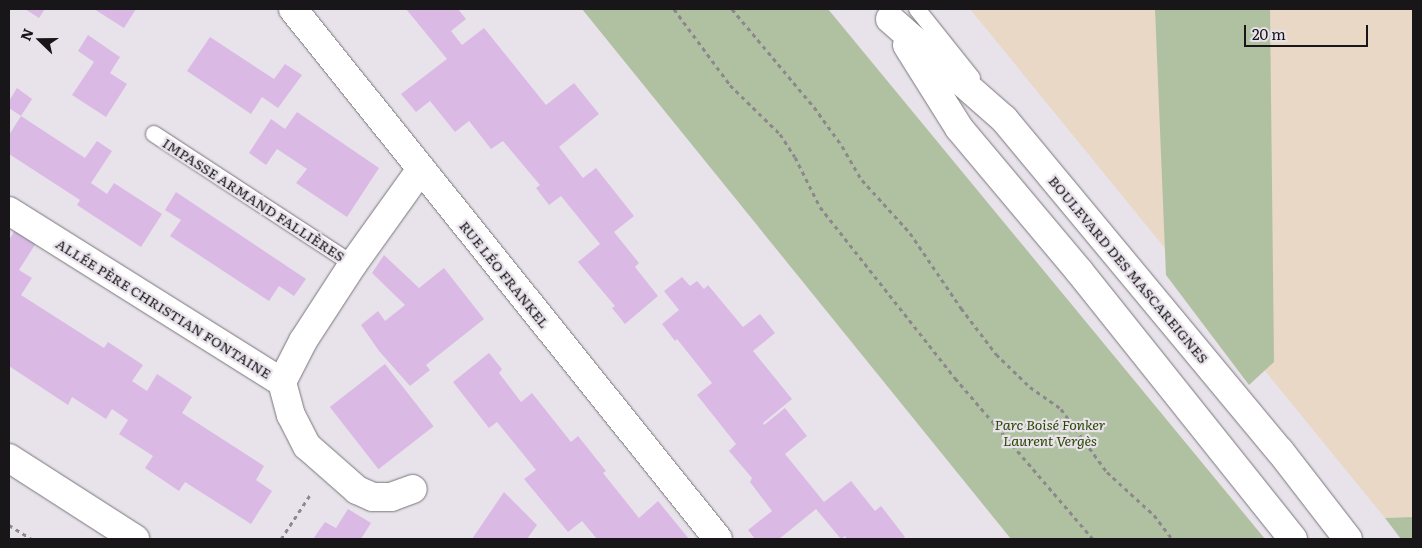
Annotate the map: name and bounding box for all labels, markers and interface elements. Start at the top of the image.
north arrow [15,15,65,65]
scale bar [1247,15,1371,47]
text: 20 m [1252,22,1286,45]
text: N [15,25,38,44]
street label: IMPASSE ARMAND FALLIÈRES [160,134,348,264]
street label: BOULEVARD DES MASCAREIGNES [1046,172,1212,366]
street label: RUE LÉO FRANKEL [457,217,553,331]
street label: ALLÉE PÈRE CHRISTIAN FONTAINE [53,234,275,382]
park label: Parc Boisé Fonker Laurent Vergès [995,416,1105,448]

